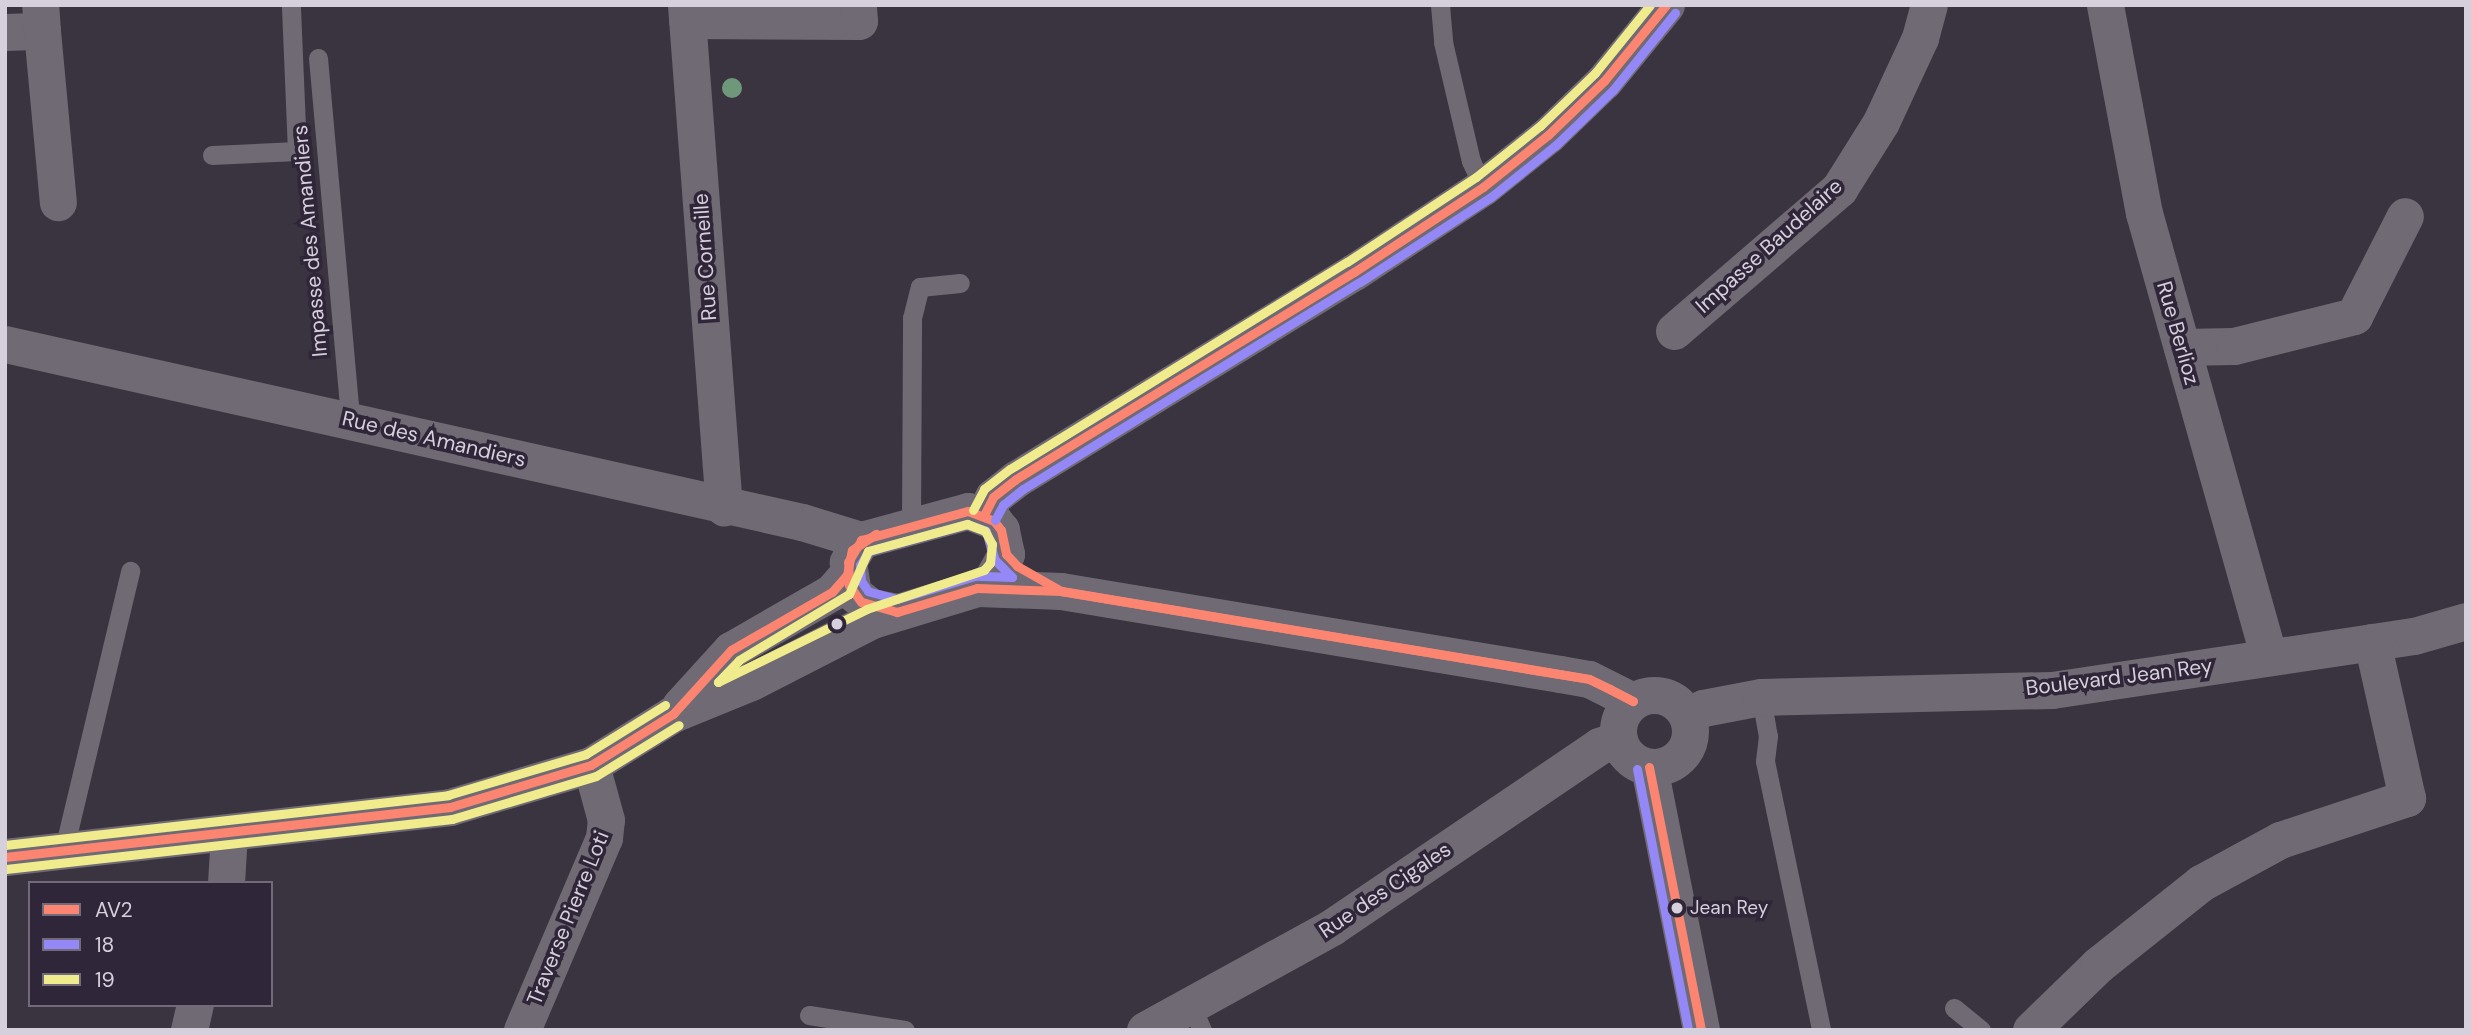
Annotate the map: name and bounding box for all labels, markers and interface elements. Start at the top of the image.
street label: Impasse des Amandiers [287,124,333,358]
street label: Impasse Baudelaire [1691,174,1847,318]
street label: Rue Corneille [688,192,722,322]
street label: Rue Berlioz [2151,278,2205,388]
street label: Rue des Amandiers [340,406,528,472]
unlabelled marker [830,617,844,631]
street label: Boulevard Jean Rey [2024,653,2214,701]
street label: Traverse Pierre Loti [522,827,614,1009]
street label: Rue des Cigales [1314,837,1456,943]
legend [28,881,273,1007]
text: AV2 [95,896,133,924]
place label: Jean Rey [1690,897,1768,919]
marker: Jean Rey [1670,901,1684,915]
text: 18 [95,931,114,959]
text: 19 [95,966,115,994]

